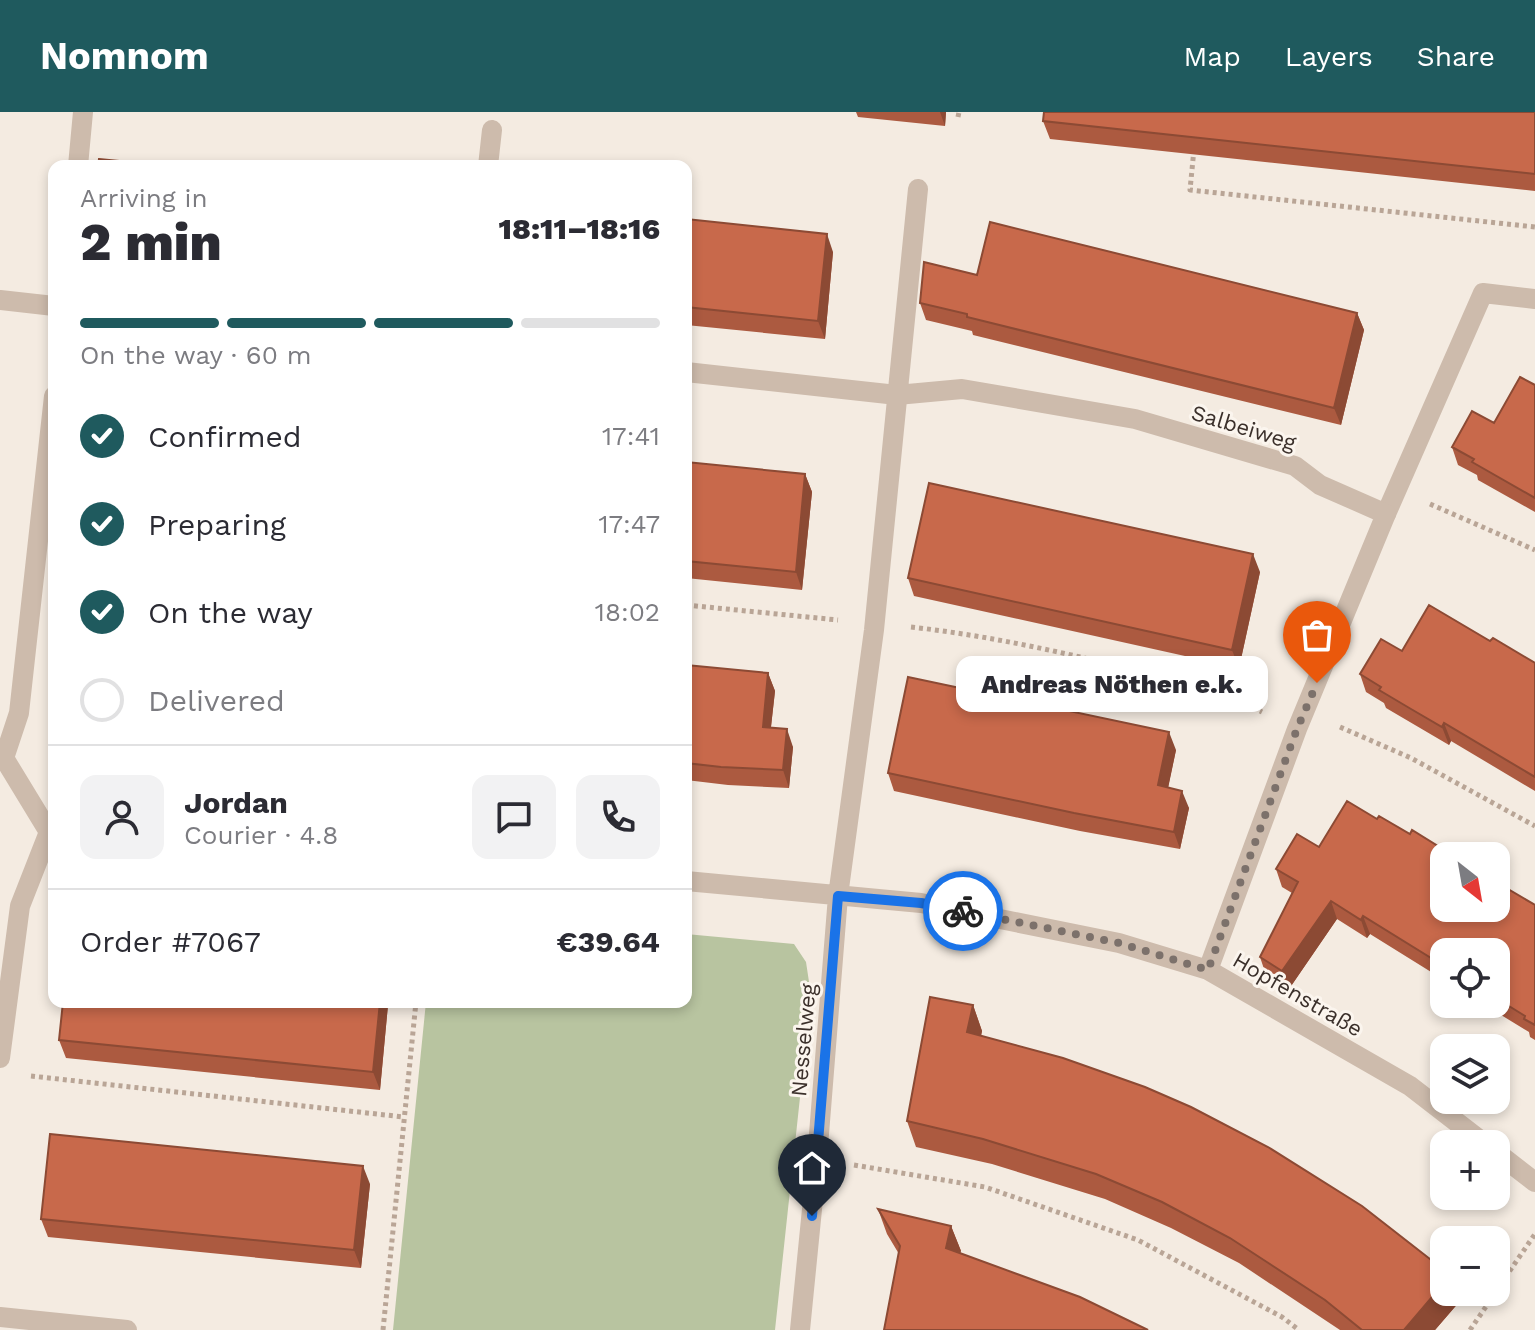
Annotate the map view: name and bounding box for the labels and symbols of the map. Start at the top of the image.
street label: Salbeiweg [1189,400,1299,455]
pin [1283,601,1351,683]
callout: Andreas Nöthen e.k. [957,655,1269,711]
north arrow [1430,842,1510,922]
courier [923,871,1003,951]
street label: Hopfenstraße [1228,947,1367,1042]
street label: Nesselweg [786,982,821,1098]
pin [778,1134,846,1216]

